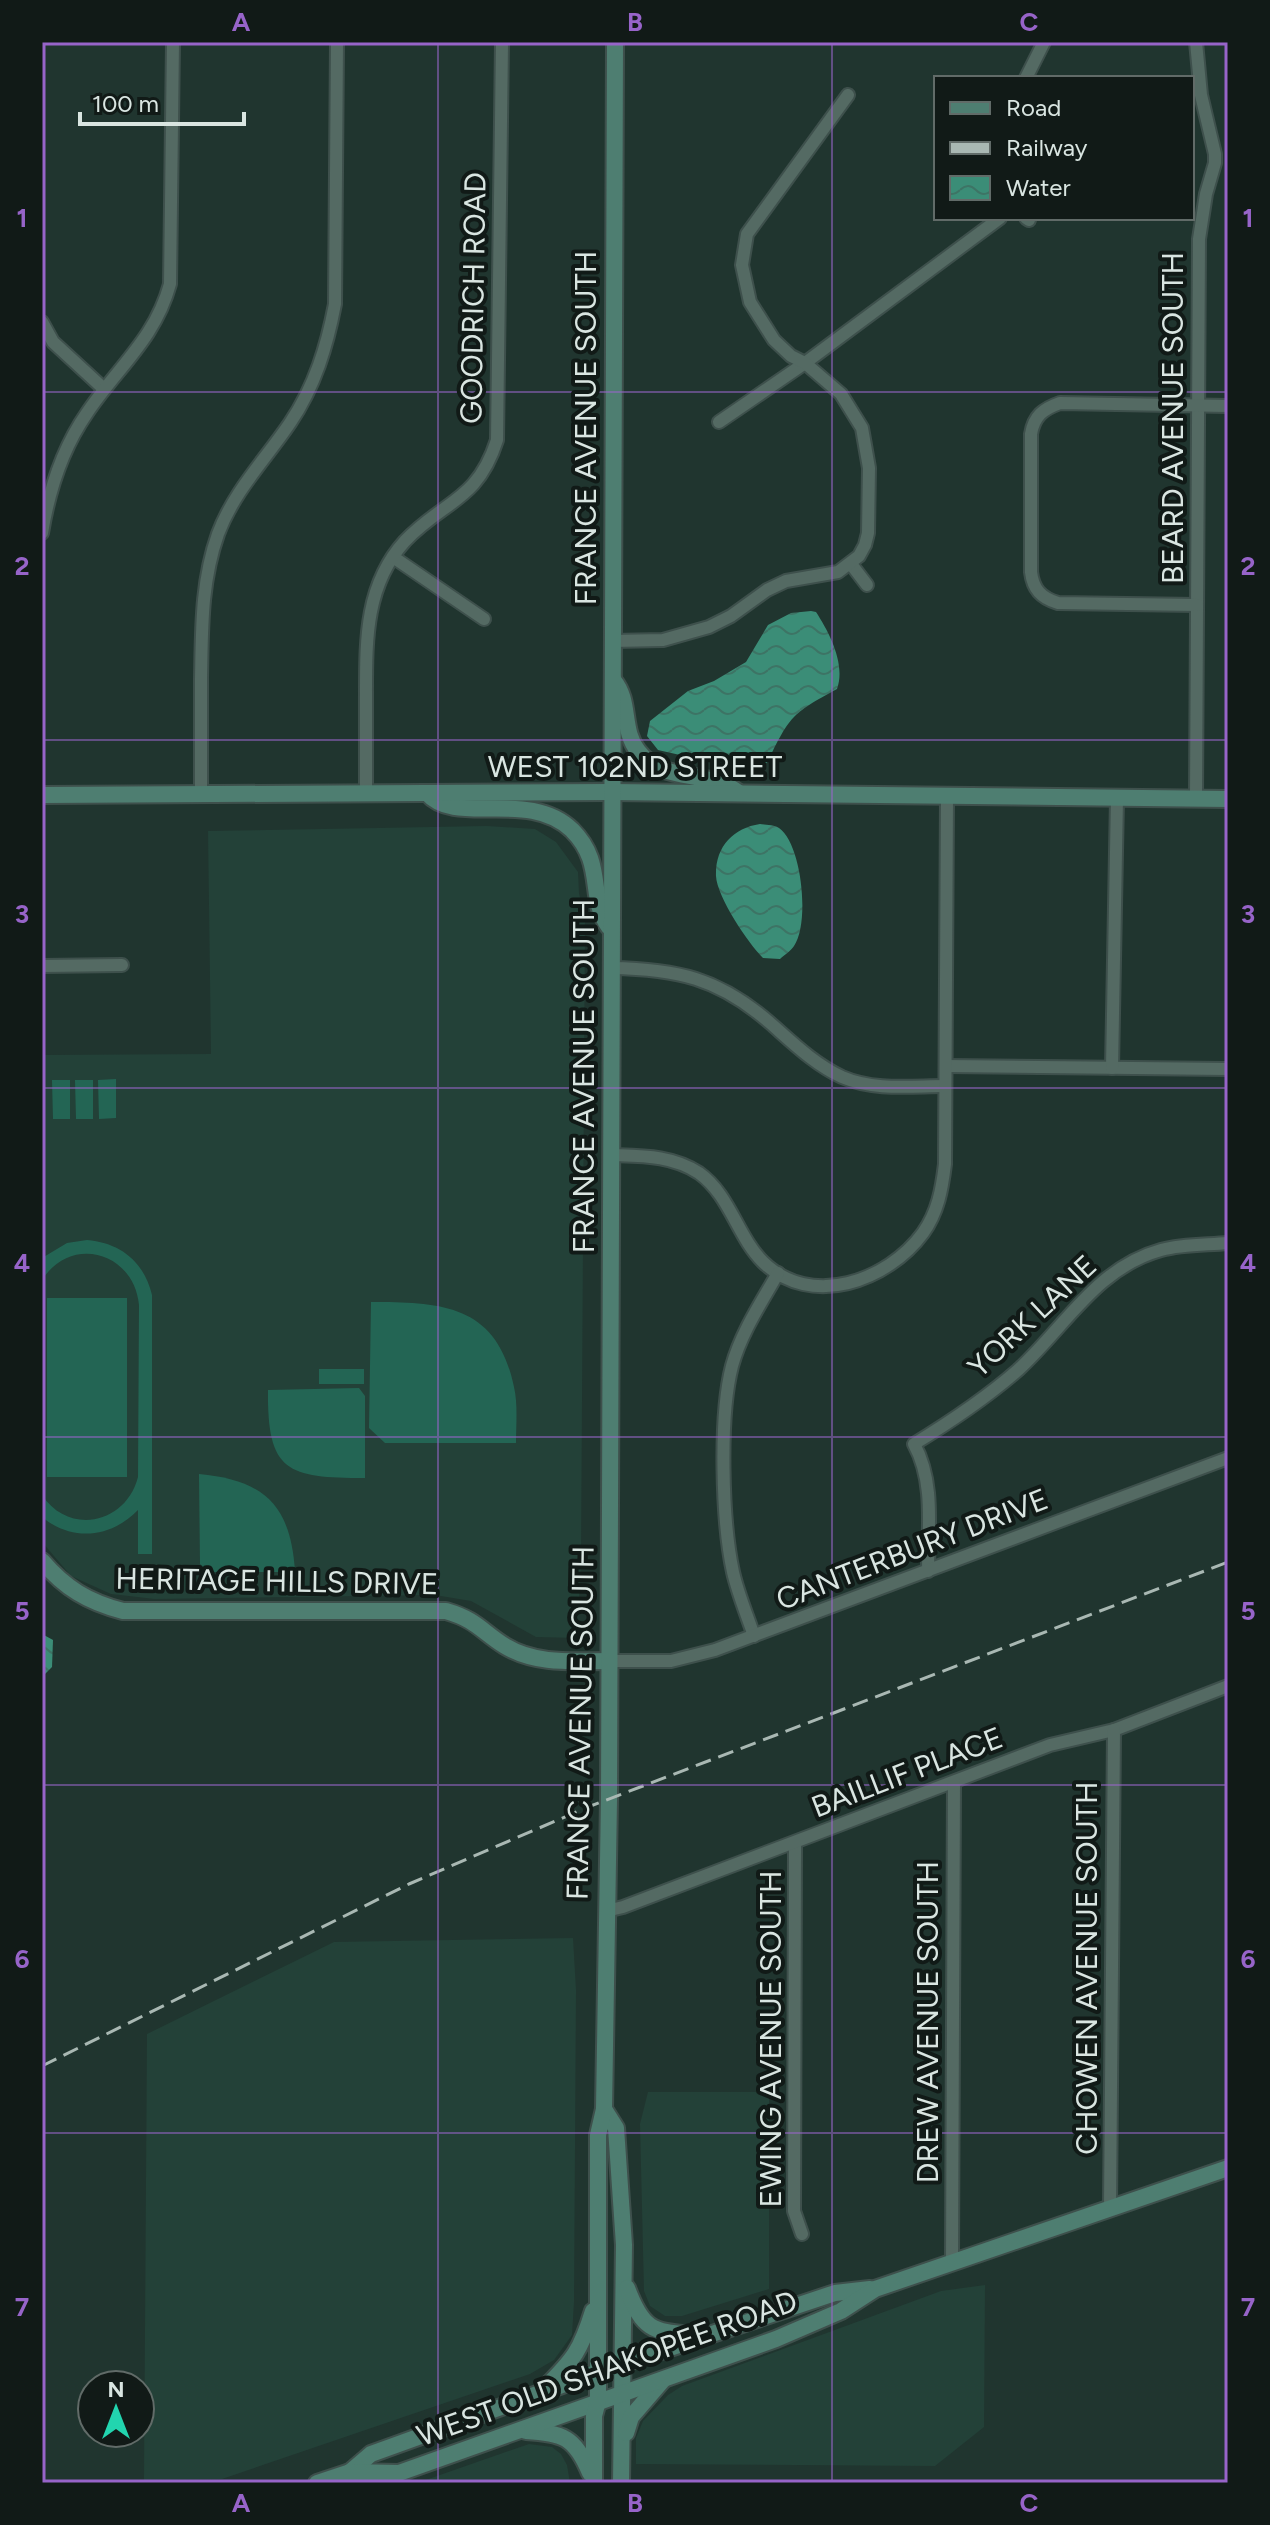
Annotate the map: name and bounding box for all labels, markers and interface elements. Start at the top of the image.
text: A [232,6,251,38]
text: B [627,6,643,38]
text: C [1020,6,1039,38]
scale bar [80,76,244,126]
legend [934,76,1194,220]
text: 100 m [92,89,159,118]
text: Road [1006,93,1061,122]
text: Railway [1006,133,1088,162]
street label: GOODRICH ROAD [452,172,494,424]
text: Water [1006,173,1071,202]
text: 1 [17,202,27,234]
text: 1 [1243,202,1253,234]
street label: FRANCE AVENUE SOUTH [567,251,604,605]
street label: BEARD AVENUE SOUTH [1154,252,1191,584]
text: 2 [14,550,30,582]
text: 2 [1240,550,1256,582]
street label: WEST 102ND STREET [488,748,783,785]
text: 3 [15,898,29,930]
text: 3 [1241,898,1255,930]
street label: FRANCE AVENUE SOUTH [565,899,602,1253]
text: 4 [14,1247,30,1279]
street label: YORK LANE [960,1247,1104,1385]
text: 4 [1240,1247,1256,1279]
street label: CANTERBURY DRIVE [771,1480,1053,1618]
street label: FRANCE AVENUE SOUTH [558,1546,602,1900]
street label: HERITAGE HILLS DRIVE [115,1560,439,1602]
text: 5 [14,1595,30,1627]
text: 5 [1240,1595,1256,1627]
street label: BAILLIF PLACE [806,1719,1008,1825]
street label: CHOWEN AVENUE SOUTH [1068,1781,1105,2155]
street label: DREW AVENUE SOUTH [909,1861,946,2183]
street label: EWING AVENUE SOUTH [752,1870,789,2208]
text: 6 [14,1943,30,1975]
text: 6 [1240,1943,1256,1975]
street label: WEST OLD SHAKOPEE ROAD [412,2282,802,2454]
text: 7 [15,2291,29,2323]
text: 7 [1241,2291,1255,2323]
north arrow [76,2369,156,2449]
text: N [107,2376,125,2403]
text: A [232,2487,251,2519]
text: B [627,2487,643,2519]
text: C [1020,2487,1039,2519]

